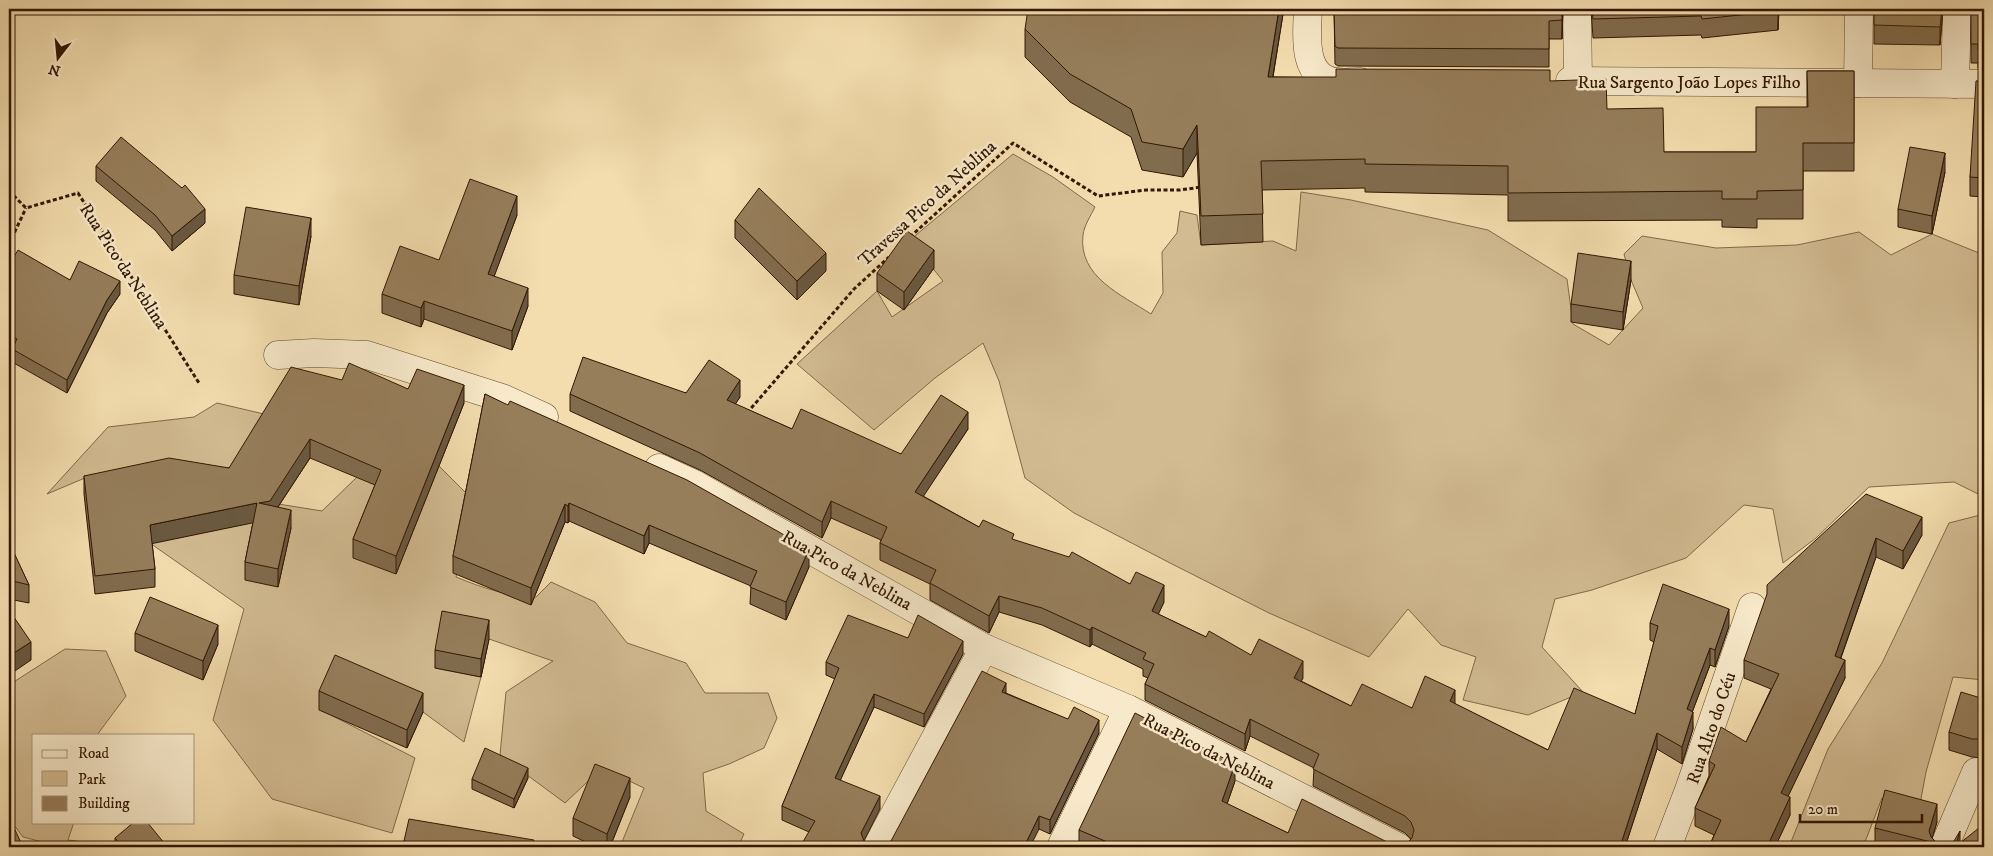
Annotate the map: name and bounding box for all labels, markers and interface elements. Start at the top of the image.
north arrow [32,32,82,82]
text: N [46,59,63,80]
street label: Rua Sargento João Lopes Filho [1578,72,1801,94]
street label: Travessa Pico da Neblina [854,136,1002,272]
street label: Rua Pico da Neblina [74,200,172,334]
street label: Rua Pico da Neblina [778,526,916,616]
street label: Rua Alto do Céu [1682,669,1741,787]
street label: Rua Pico da Neblina [1139,709,1279,795]
legend [32,734,195,824]
text: Road [78,744,110,763]
text: Park [78,770,107,789]
scale bar [1800,791,1923,823]
text: Building [78,794,130,813]
text: 20 m [1808,800,1838,819]

